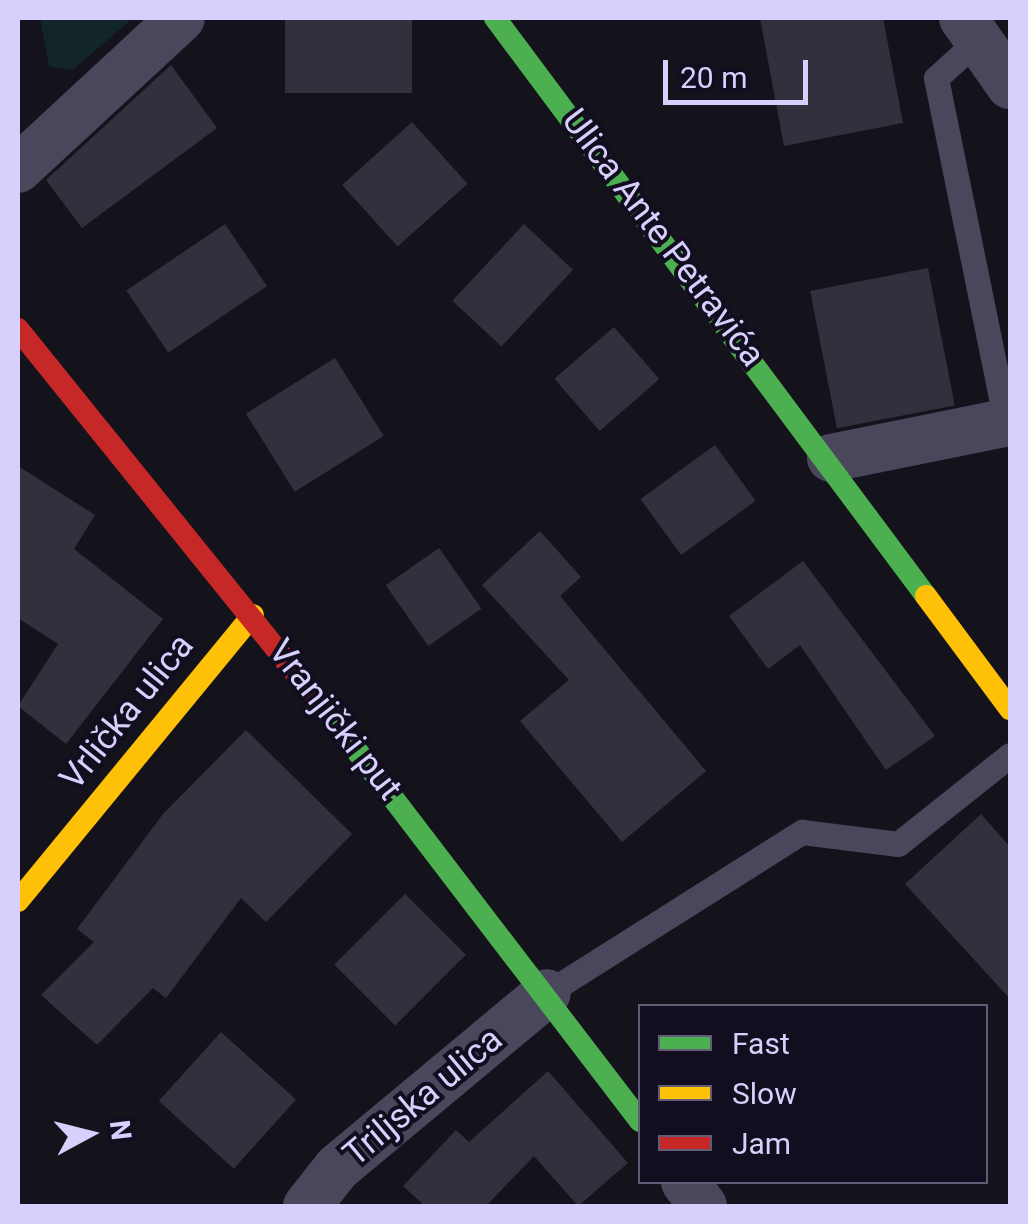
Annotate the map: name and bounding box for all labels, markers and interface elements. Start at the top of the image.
scale bar [668,40,813,102]
text: 20 m [680,60,747,95]
street label: Ulica Ante Petravića [553,101,773,375]
street label: Vrlička ulica [51,626,203,798]
street label: Vranjički put [259,631,411,809]
legend [638,1004,988,1184]
street label: Triljska ulica [335,1019,511,1175]
text: Fast [732,1026,790,1061]
text: Slow [732,1076,797,1111]
north arrow [40,1084,140,1184]
text: N [103,1118,138,1142]
text: Jam [732,1126,791,1161]

